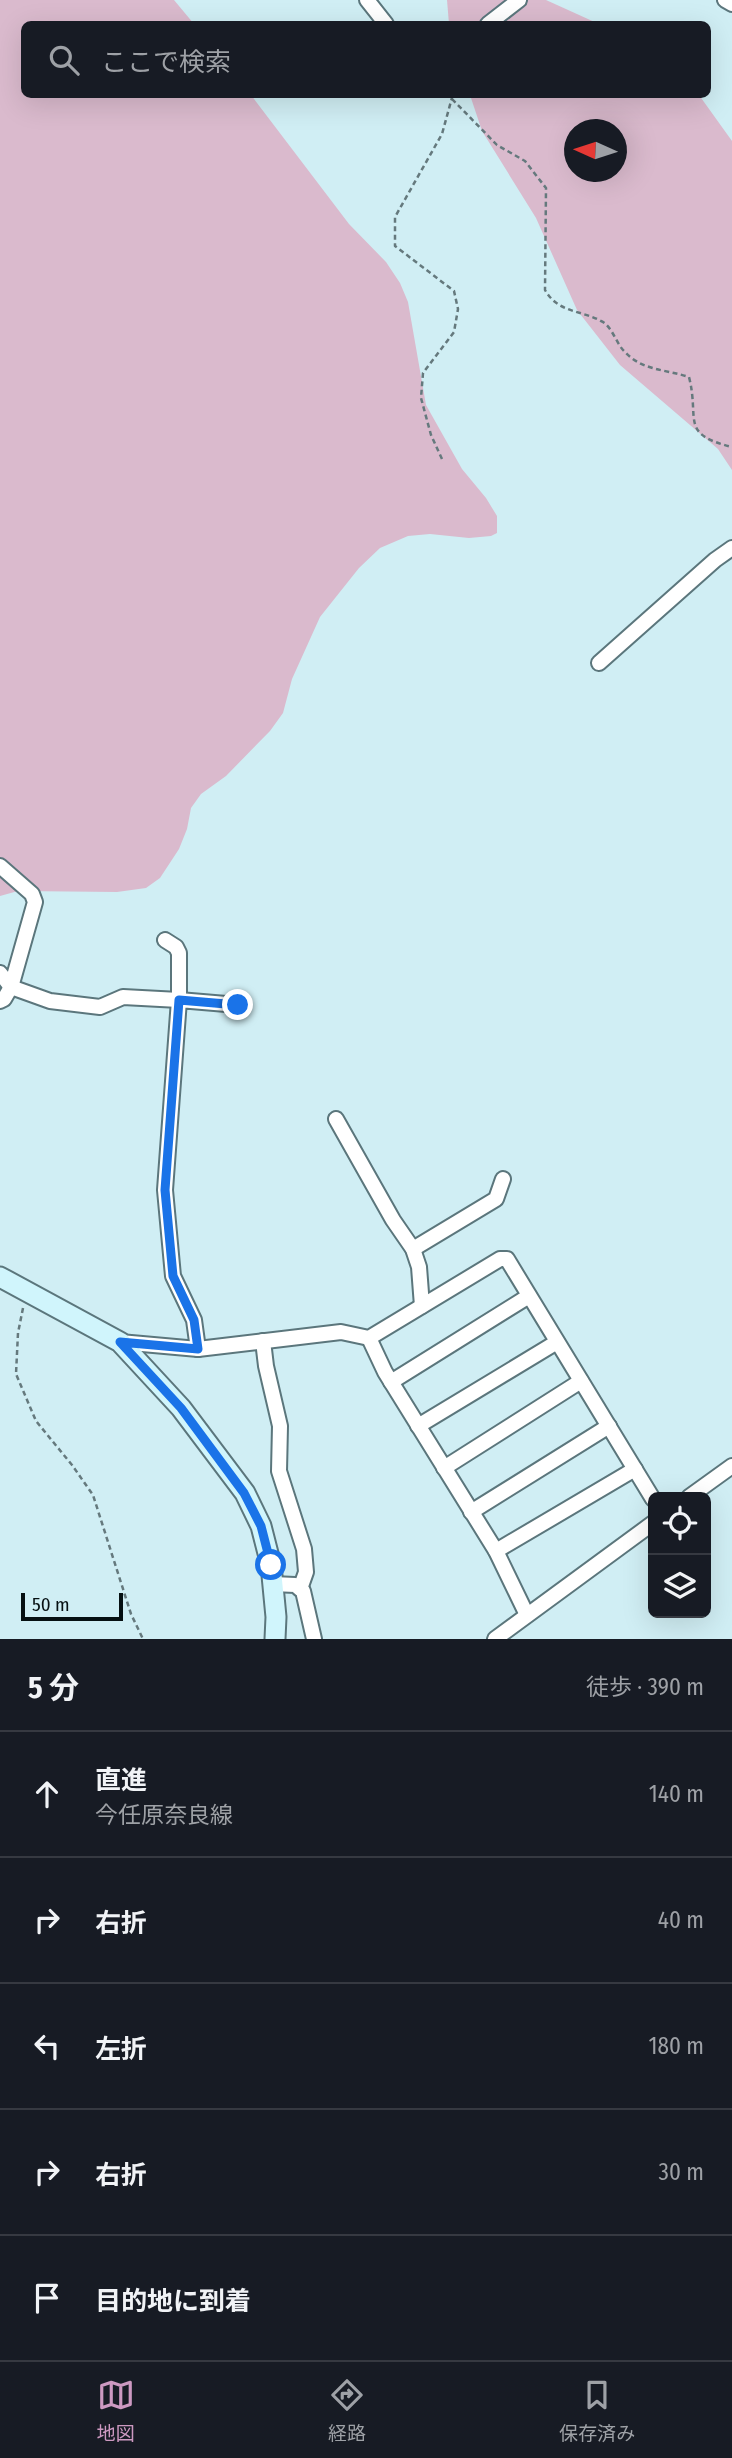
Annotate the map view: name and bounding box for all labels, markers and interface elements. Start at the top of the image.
search box [21,21,711,98]
icon: search [45,41,83,79]
text: ここで検索 [101,47,231,78]
north arrow [564,119,627,182]
route end [222,989,253,1020]
map controls [648,1492,711,1618]
button: locate [648,1492,711,1555]
route start [255,1549,286,1580]
button: layers [648,1555,711,1618]
scale bar [21,1590,122,1622]
text: 50 m [32,1593,70,1616]
text: 5 分 [28,1670,79,1706]
text: 徒歩 · 390 m [586,1673,704,1701]
text: 直進 [95,1765,147,1796]
icon: ahead [28,1775,66,1813]
text: 140 m [649,1780,704,1808]
text: 今任原奈良線 [95,1801,233,1829]
icon: right [28,1901,66,1939]
text: 40 m [658,1906,704,1934]
text: 右折 [95,1908,147,1939]
icon: left [28,2027,66,2065]
text: 180 m [648,2032,704,2060]
text: 左折 [95,2034,147,2065]
icon: right [28,2153,66,2191]
text: 30 m [659,2158,704,2186]
text: 右折 [95,2160,147,2191]
icon: arrive [28,2279,66,2317]
text: 目的地に到着 [95,2286,251,2317]
tab: 地図 [97,2376,135,2445]
tab: 経路 [328,2376,366,2445]
tab: 保存済み [559,2376,635,2445]

